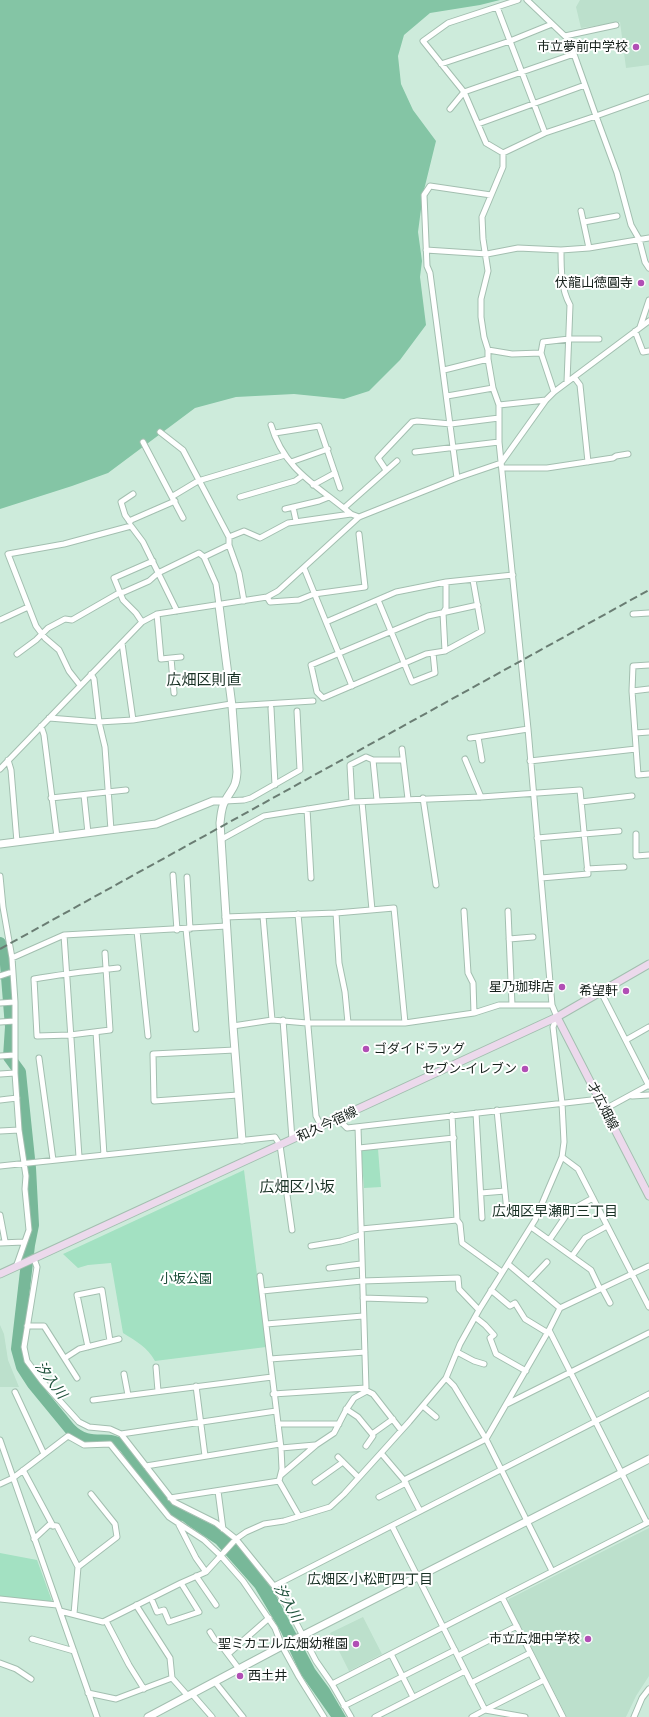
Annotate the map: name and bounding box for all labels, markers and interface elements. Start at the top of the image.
place label: 市立夢前中学校 [537,39,628,55]
marker: 市立夢前中学校 [631,42,641,52]
place label: 伏龍山徳圓寺 [555,275,633,291]
marker: 伏龍山徳圓寺 [636,278,646,288]
district label: 広畑区則直 [167,671,241,689]
place label: 星乃珈琲店 [489,979,554,995]
marker: 星乃珈琲店 [557,982,567,992]
place label: 希望軒 [579,983,618,999]
marker: 希望軒 [621,986,631,996]
place label: ゴダイドラッグ [374,1041,465,1057]
marker: ゴダイドラッグ [361,1044,371,1054]
place label: セブン-イレブン [422,1061,517,1077]
marker: セブン-イレブン [520,1064,530,1074]
street label: 才広畑線 [584,1079,622,1133]
street label: 和久今宿線 [294,1103,360,1145]
district label: 広畑区小坂 [260,1178,334,1196]
district label: 広畑区早瀬町三丁目 [492,1203,618,1219]
park label: 小坂公園 [160,1271,212,1287]
water label: 汐入川 [32,1358,70,1402]
district label: 広畑区小松町四丁目 [307,1571,433,1587]
water label: 汐入川 [270,1581,306,1625]
place label: 市立広畑中学校 [489,1631,580,1647]
marker: 市立広畑中学校 [583,1634,593,1644]
place label: 聖ミカエル広畑幼稚園 [218,1636,348,1652]
marker: 聖ミカエル広畑幼稚園 [351,1639,361,1649]
place label: 西土井 [248,1668,287,1684]
marker: 西土井 [235,1671,245,1681]

